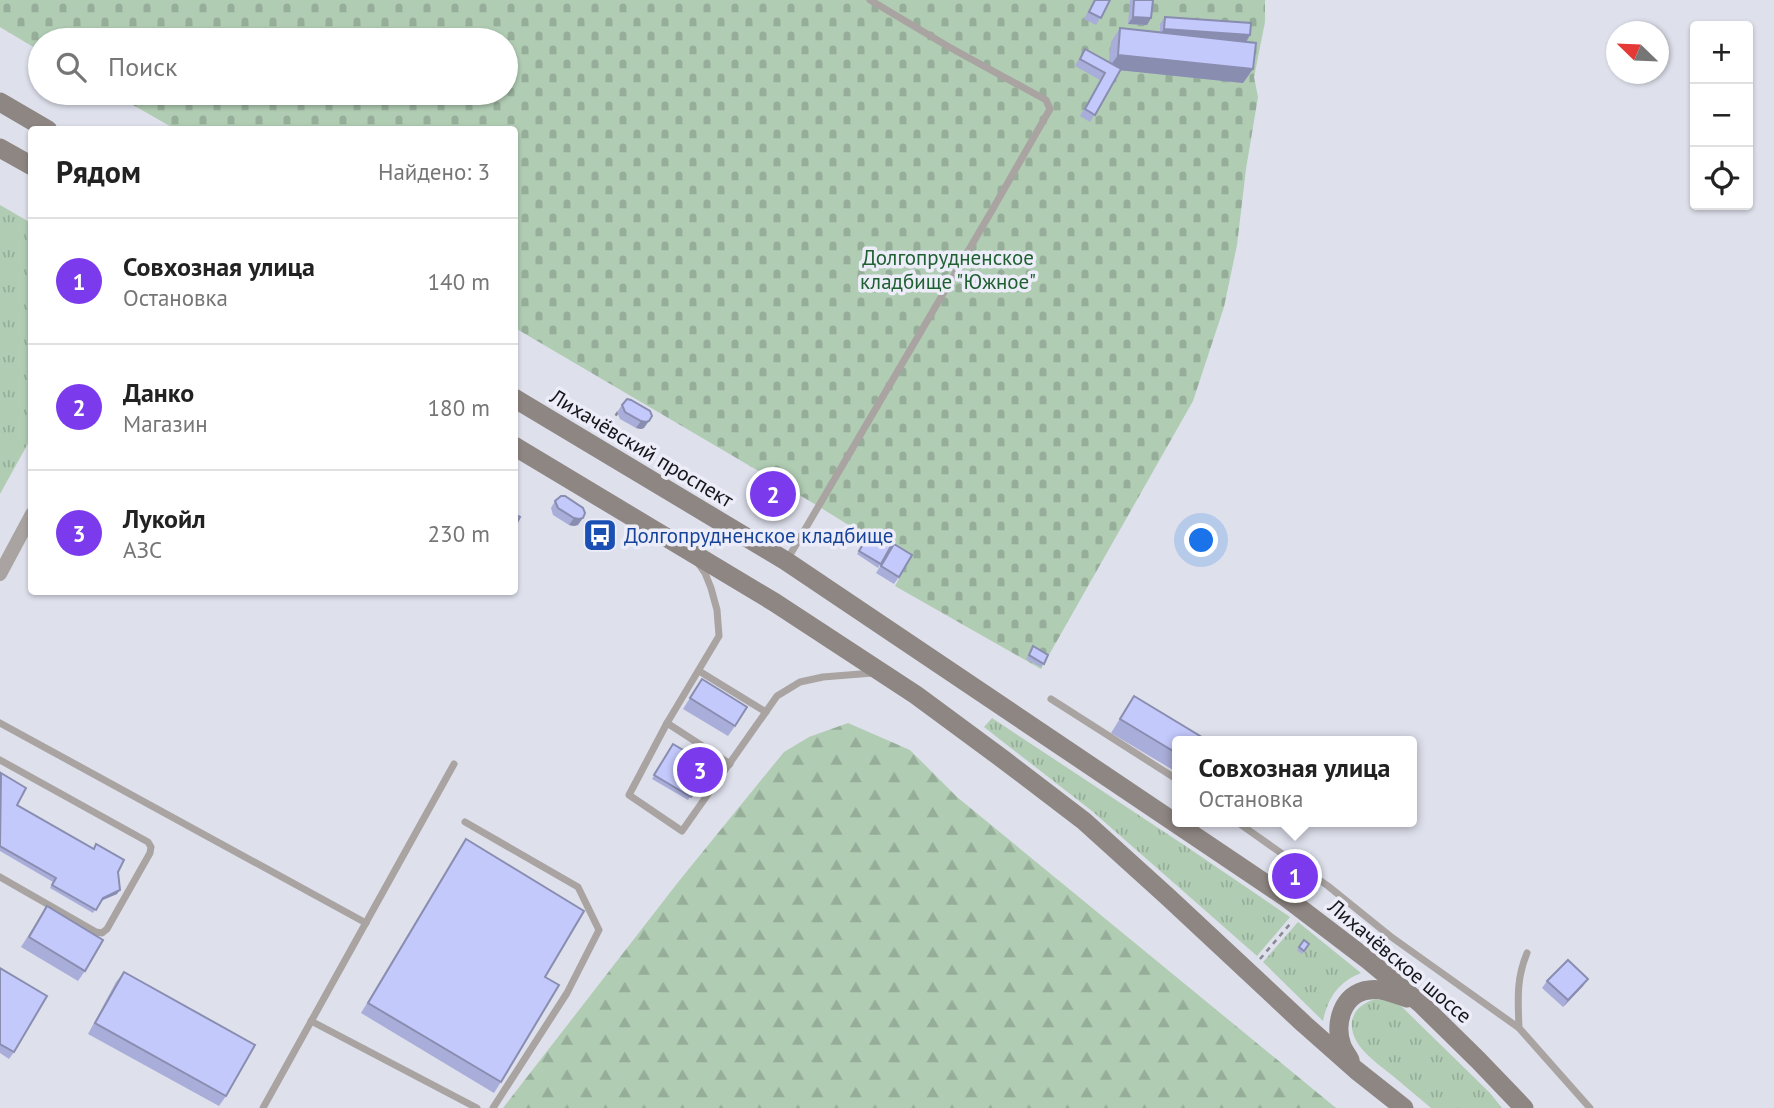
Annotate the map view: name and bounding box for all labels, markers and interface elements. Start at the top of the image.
north arrow [1606,21,1669,84]
map controls [1690,21,1753,210]
button: + [1690,21,1753,84]
search box [28,28,518,105]
icon: search [52,48,90,86]
text: Поиск [108,50,177,83]
button: − [1690,84,1753,147]
button: locate [1690,147,1753,210]
text: Рядом [56,152,141,191]
text: Найдено: 3 [378,157,490,186]
park label: Долгопрудненское кладбище "Южное" [860,244,1036,295]
text: Совхозная улица [123,250,315,283]
text: 1 [72,267,86,296]
text: 140 m [428,267,490,296]
text: Остановка [123,283,228,312]
text: Данко [123,376,194,409]
street label: Лихачёвский проспект [545,382,739,514]
text: 2 [72,393,86,422]
text: 180 m [428,393,490,422]
text: Магазин [123,409,208,438]
pin: 2 [750,468,796,520]
text: Лукойл [123,502,206,535]
bus stop icon: Долгопрудненское кладбище [581,516,619,554]
text: 3 [72,519,86,548]
text: 230 m [428,519,490,548]
place label: Долгопрудненское кладбище [624,522,894,549]
your location [1184,523,1218,557]
text: АЗС [123,535,162,564]
popup [1172,736,1417,827]
pin: 3 [677,744,723,796]
text: Совхозная улица [1198,751,1391,784]
text: Остановка [1198,784,1303,813]
pin: 1 [1272,850,1318,902]
street label: Лихачёвское шоссе [1322,892,1477,1029]

